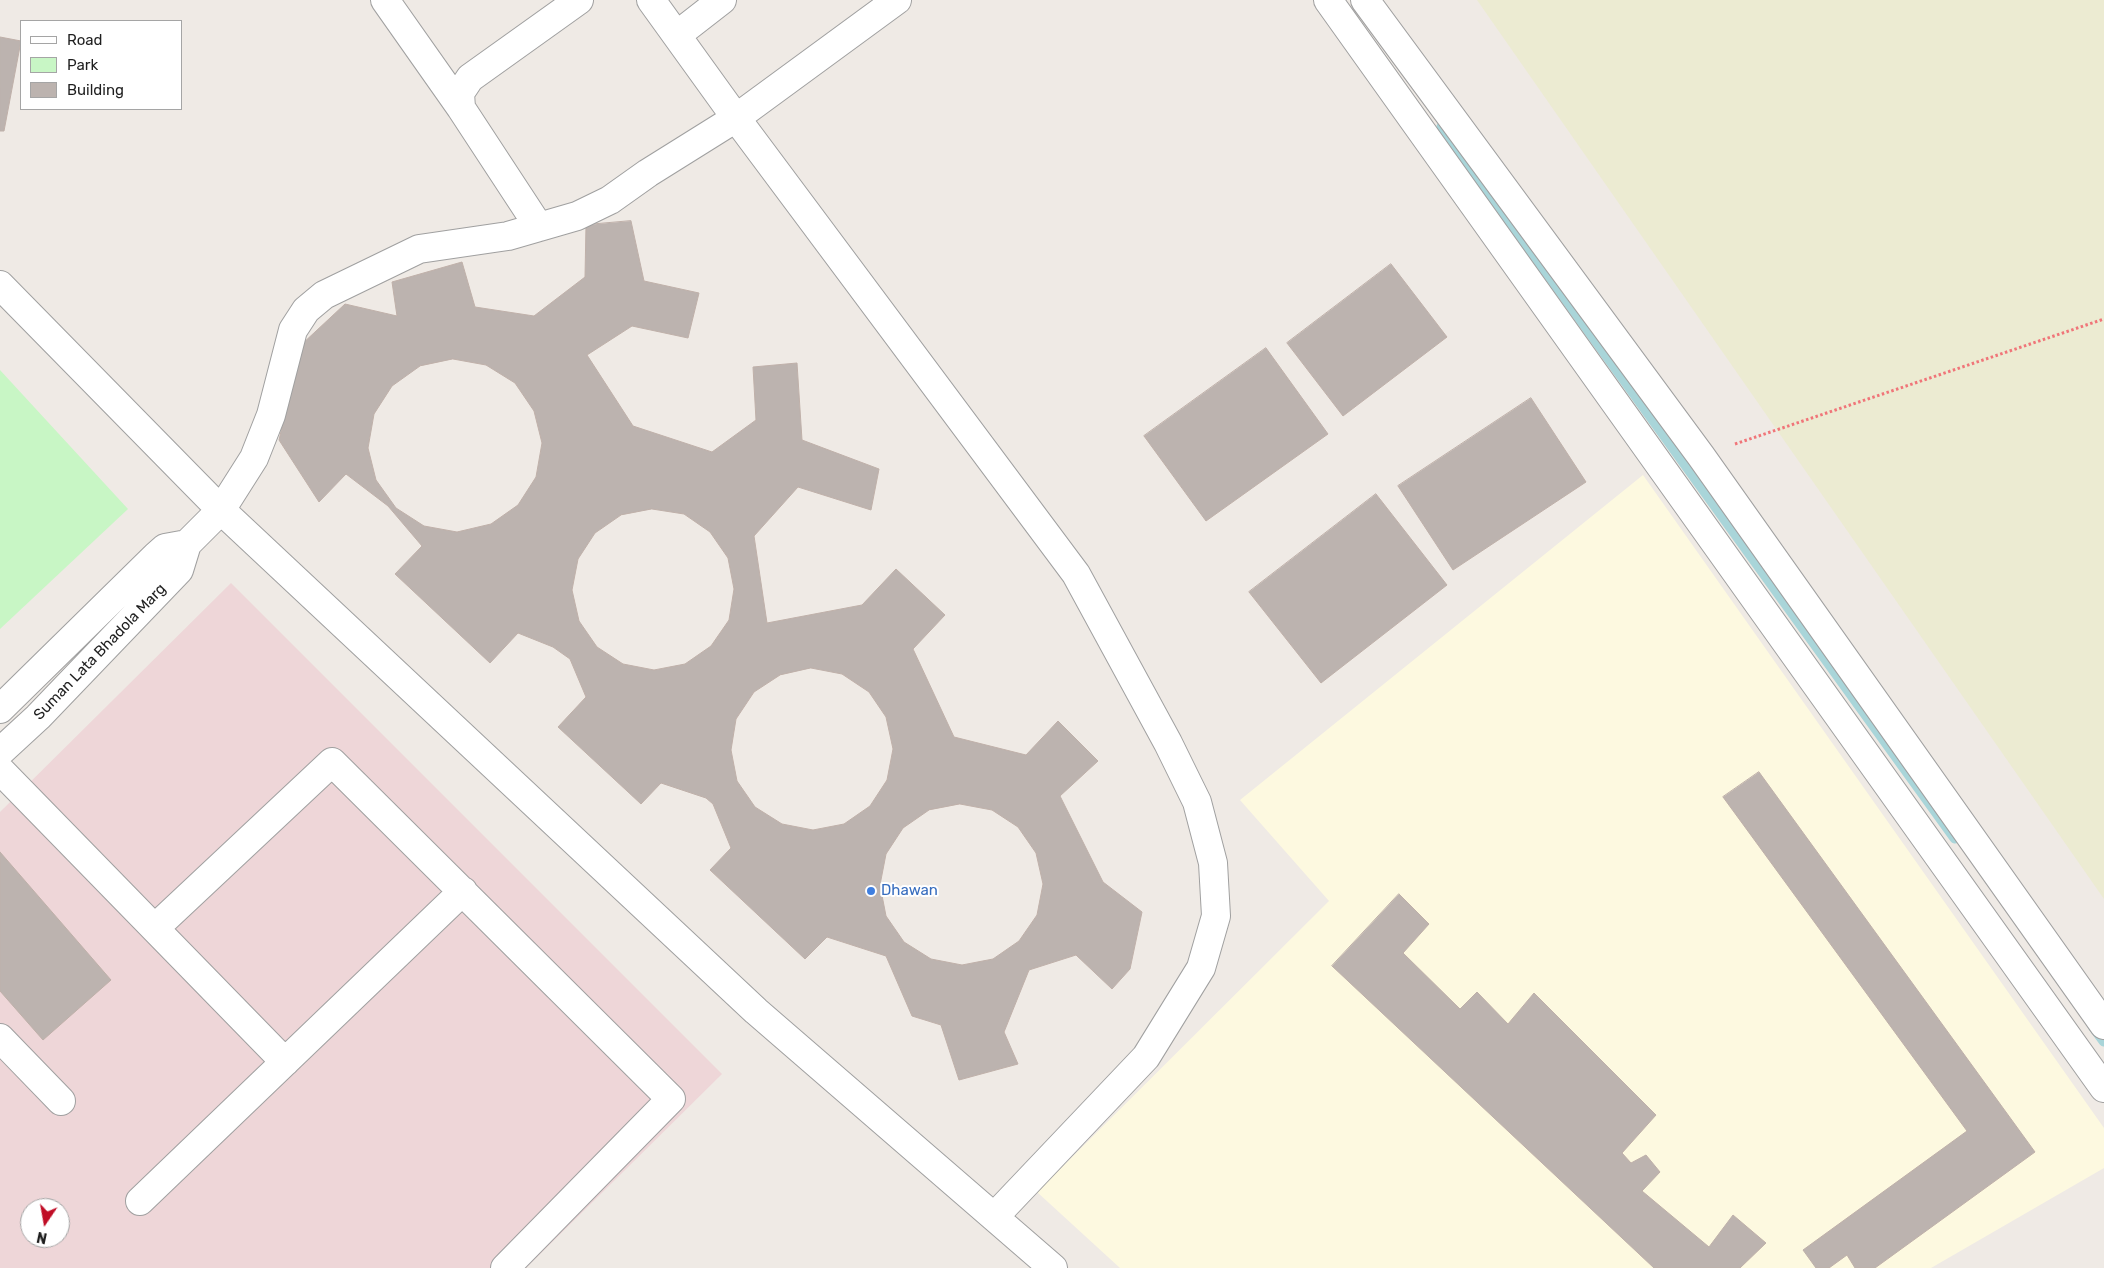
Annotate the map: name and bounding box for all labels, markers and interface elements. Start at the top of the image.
legend [20,20,182,110]
text: Road [67,31,103,49]
text: Park [67,56,98,74]
text: Building [67,81,124,99]
street label: Suman Lata Bhadola Marg [30,580,170,724]
place label: Dhawan [881,882,938,900]
marker: Dhawan [865,885,877,897]
north arrow [20,1198,70,1248]
text: N [35,1228,49,1247]

